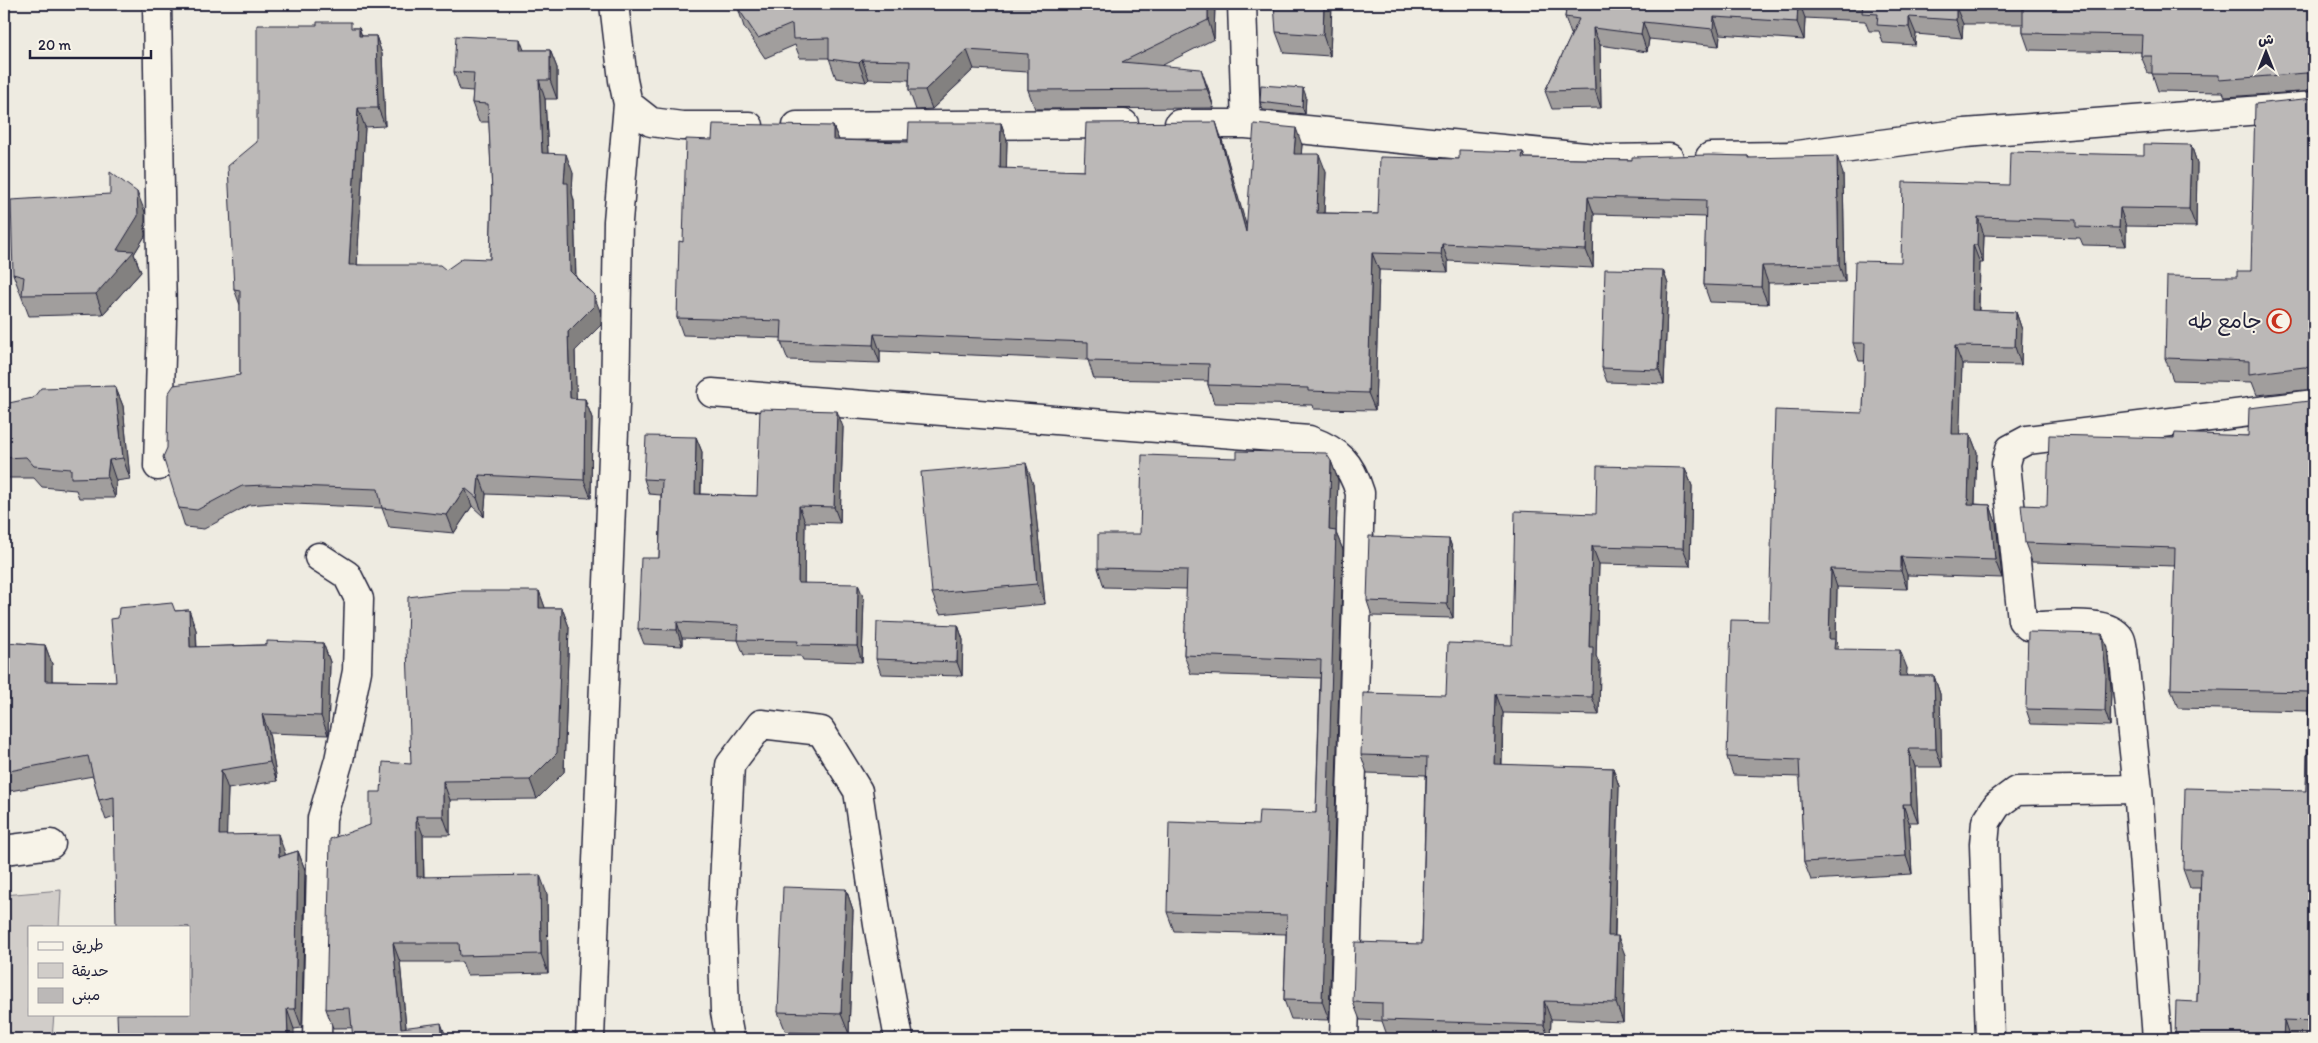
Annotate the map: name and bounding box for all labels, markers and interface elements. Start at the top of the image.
scale bar [30,28,151,60]
north arrow [2240,28,2290,78]
text: ش [2258,31,2274,48]
text: 20 m [38,36,72,54]
place label: جامع طه [2187,308,2262,336]
mosque icon: جامع طه [2266,308,2292,334]
legend [28,926,190,1016]
text: طريق [72,936,104,954]
text: حديقة [72,962,109,980]
text: مبنى [72,986,100,1005]

